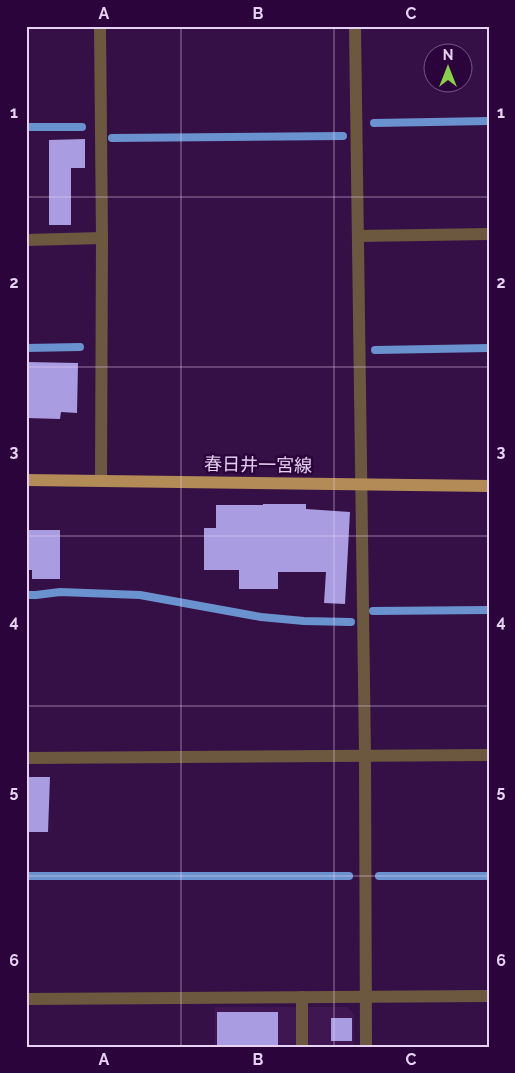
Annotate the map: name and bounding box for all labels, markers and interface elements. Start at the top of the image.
text: A [99,4,110,23]
text: B [253,4,264,23]
text: C [406,4,417,23]
north arrow [422,42,472,92]
text: N [443,47,453,63]
text: 1 [10,103,18,122]
text: 1 [497,103,505,122]
text: 2 [9,273,19,292]
text: 2 [496,273,506,292]
text: 3 [10,442,19,461]
text: 3 [497,442,506,461]
street label: 春日井一宮線 [204,453,312,476]
text: 4 [9,612,19,631]
text: 4 [496,612,506,631]
text: 5 [10,782,19,801]
text: 5 [497,782,506,801]
text: 6 [9,951,19,970]
text: 6 [496,951,506,970]
text: A [99,1050,110,1069]
text: B [253,1050,264,1069]
text: C [406,1050,417,1069]

